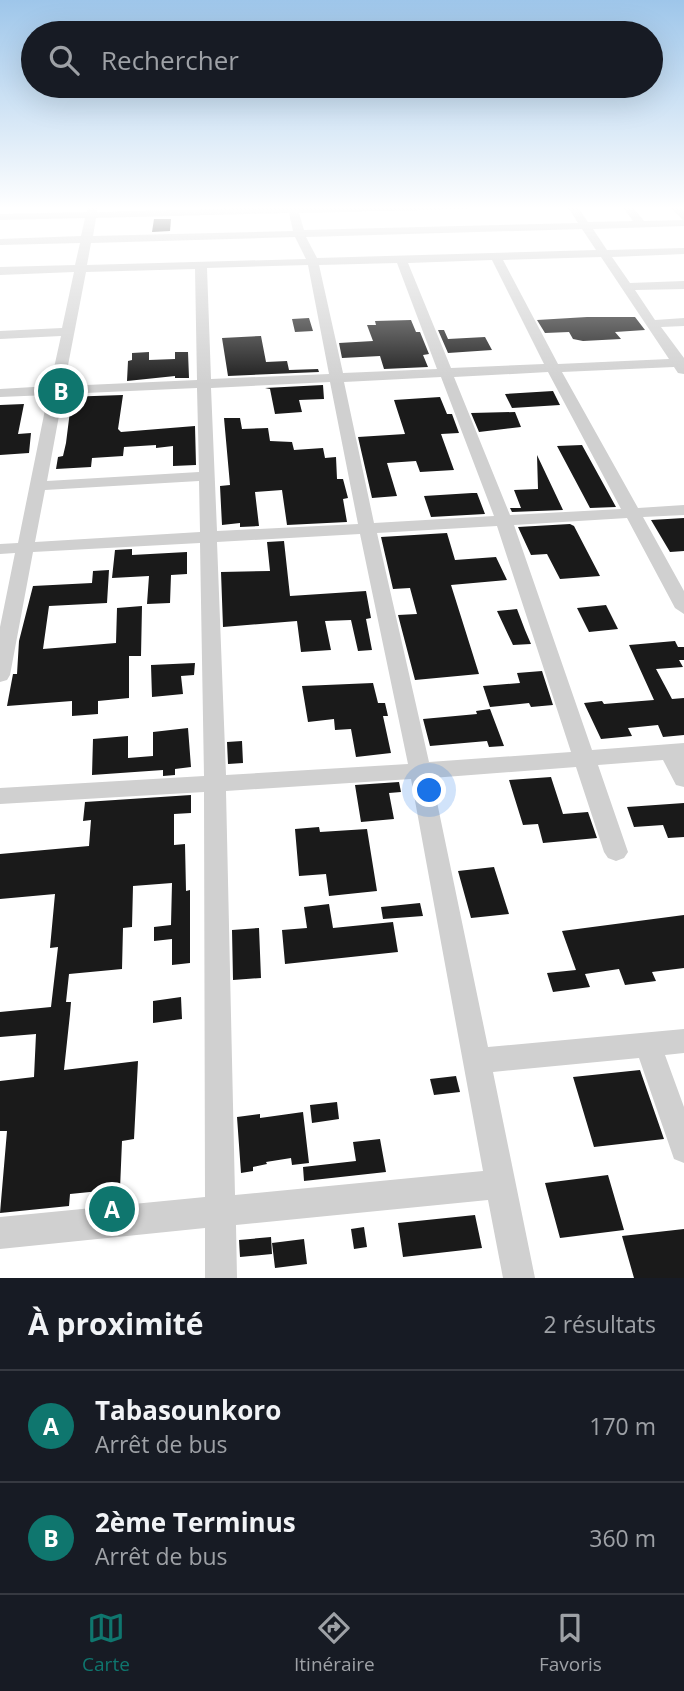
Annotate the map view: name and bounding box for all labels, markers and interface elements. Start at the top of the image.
search box [21,21,663,98]
icon: search [45,41,83,79]
text: Rechercher [101,42,239,78]
pin: B [38,365,84,417]
your location [412,773,446,807]
pin: A [89,1183,135,1235]
text: À proximité [28,1303,204,1344]
text: 2 résultats [544,1308,656,1340]
text: Tabasounkoro [95,1392,281,1428]
text: A [43,1410,59,1442]
text: 170 m [589,1410,656,1442]
text: Arrêt de bus [95,1428,228,1460]
text: 2ème Terminus [95,1504,296,1540]
text: B [43,1522,59,1554]
text: 360 m [589,1522,656,1554]
text: Arrêt de bus [95,1540,228,1572]
tab: Carte [82,1609,130,1677]
tab: Itinéraire [294,1609,375,1677]
tab: Favoris [539,1609,602,1677]

